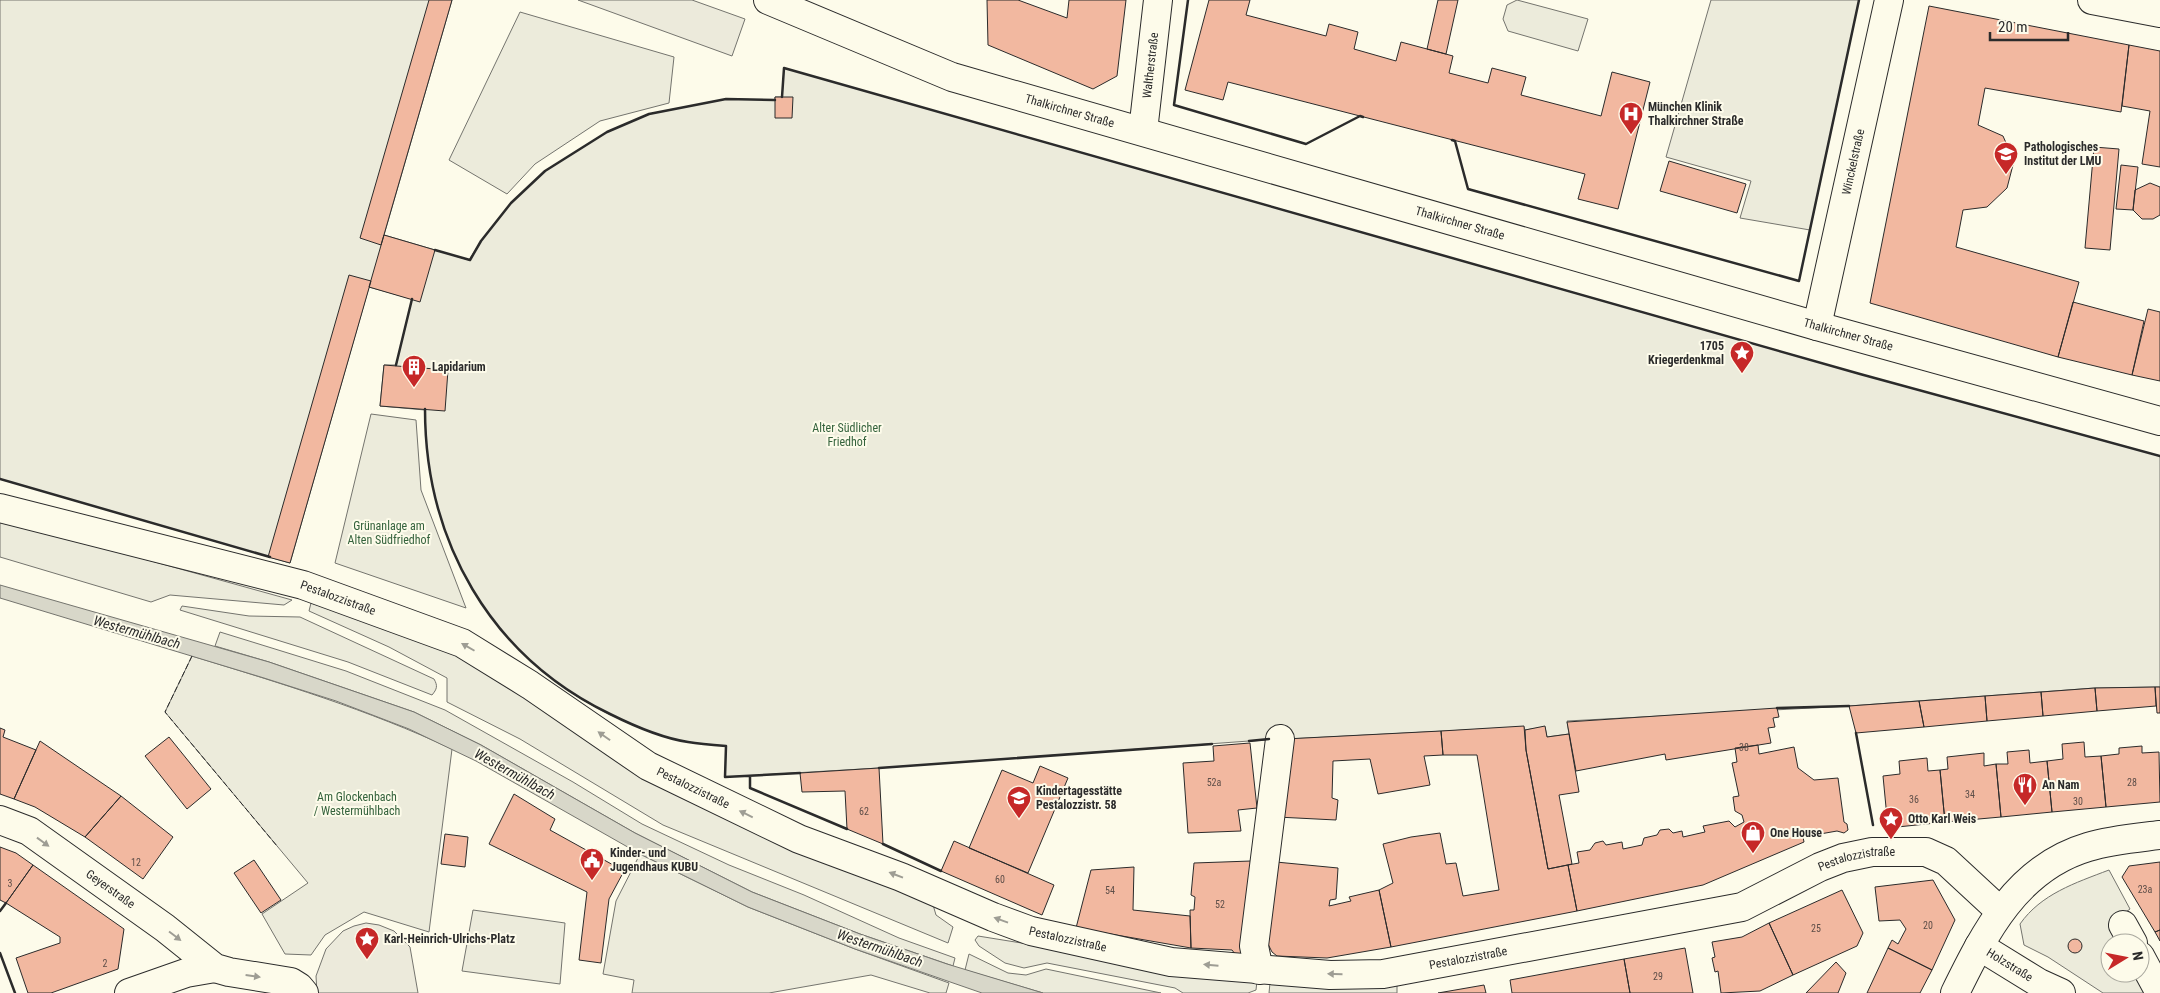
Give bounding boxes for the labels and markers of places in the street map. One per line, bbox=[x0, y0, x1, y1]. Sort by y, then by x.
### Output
place label: München Klinik Thalkirchner Straße bbox=[1648, 100, 1744, 128]
hospital icon: München Klinik Thalkirchner Straße bbox=[1618, 101, 1644, 135]
place label: Pathologisches Institut der LMU bbox=[2024, 140, 2102, 168]
school or university icon: Pathologisches Institut der LMU bbox=[1993, 141, 2019, 175]
place label: 1705 Kriegerdenkmal bbox=[1648, 339, 1724, 367]
place icon: 1705 Kriegerdenkmal bbox=[1729, 340, 1755, 374]
building icon: Lapidarium bbox=[401, 354, 427, 388]
place label: Lapidarium bbox=[432, 360, 486, 374]
restaurant icon: An Nam bbox=[2012, 772, 2038, 806]
place label: An Nam bbox=[2042, 778, 2080, 792]
place label: Kindertagesstätte Pestalozzistr. 58 bbox=[1036, 784, 1122, 812]
school or university icon: Kindertagesstätte Pestalozzistr. 58 bbox=[1006, 785, 1032, 819]
place icon: Otto Karl Weis bbox=[1878, 806, 1904, 840]
place label: Otto Karl Weis bbox=[1908, 812, 1977, 826]
shop icon: One House bbox=[1740, 820, 1766, 854]
place label: One House bbox=[1770, 826, 1822, 840]
place label: Kinder- und Jugendhaus KUBU bbox=[610, 846, 698, 874]
public building icon: Kinder- und Jugendhaus KUBU bbox=[579, 847, 605, 881]
place icon: Karl-Heinrich-Ulrichs-Platz bbox=[354, 926, 380, 960]
place label: Karl-Heinrich-Ulrichs-Platz bbox=[384, 932, 515, 946]

